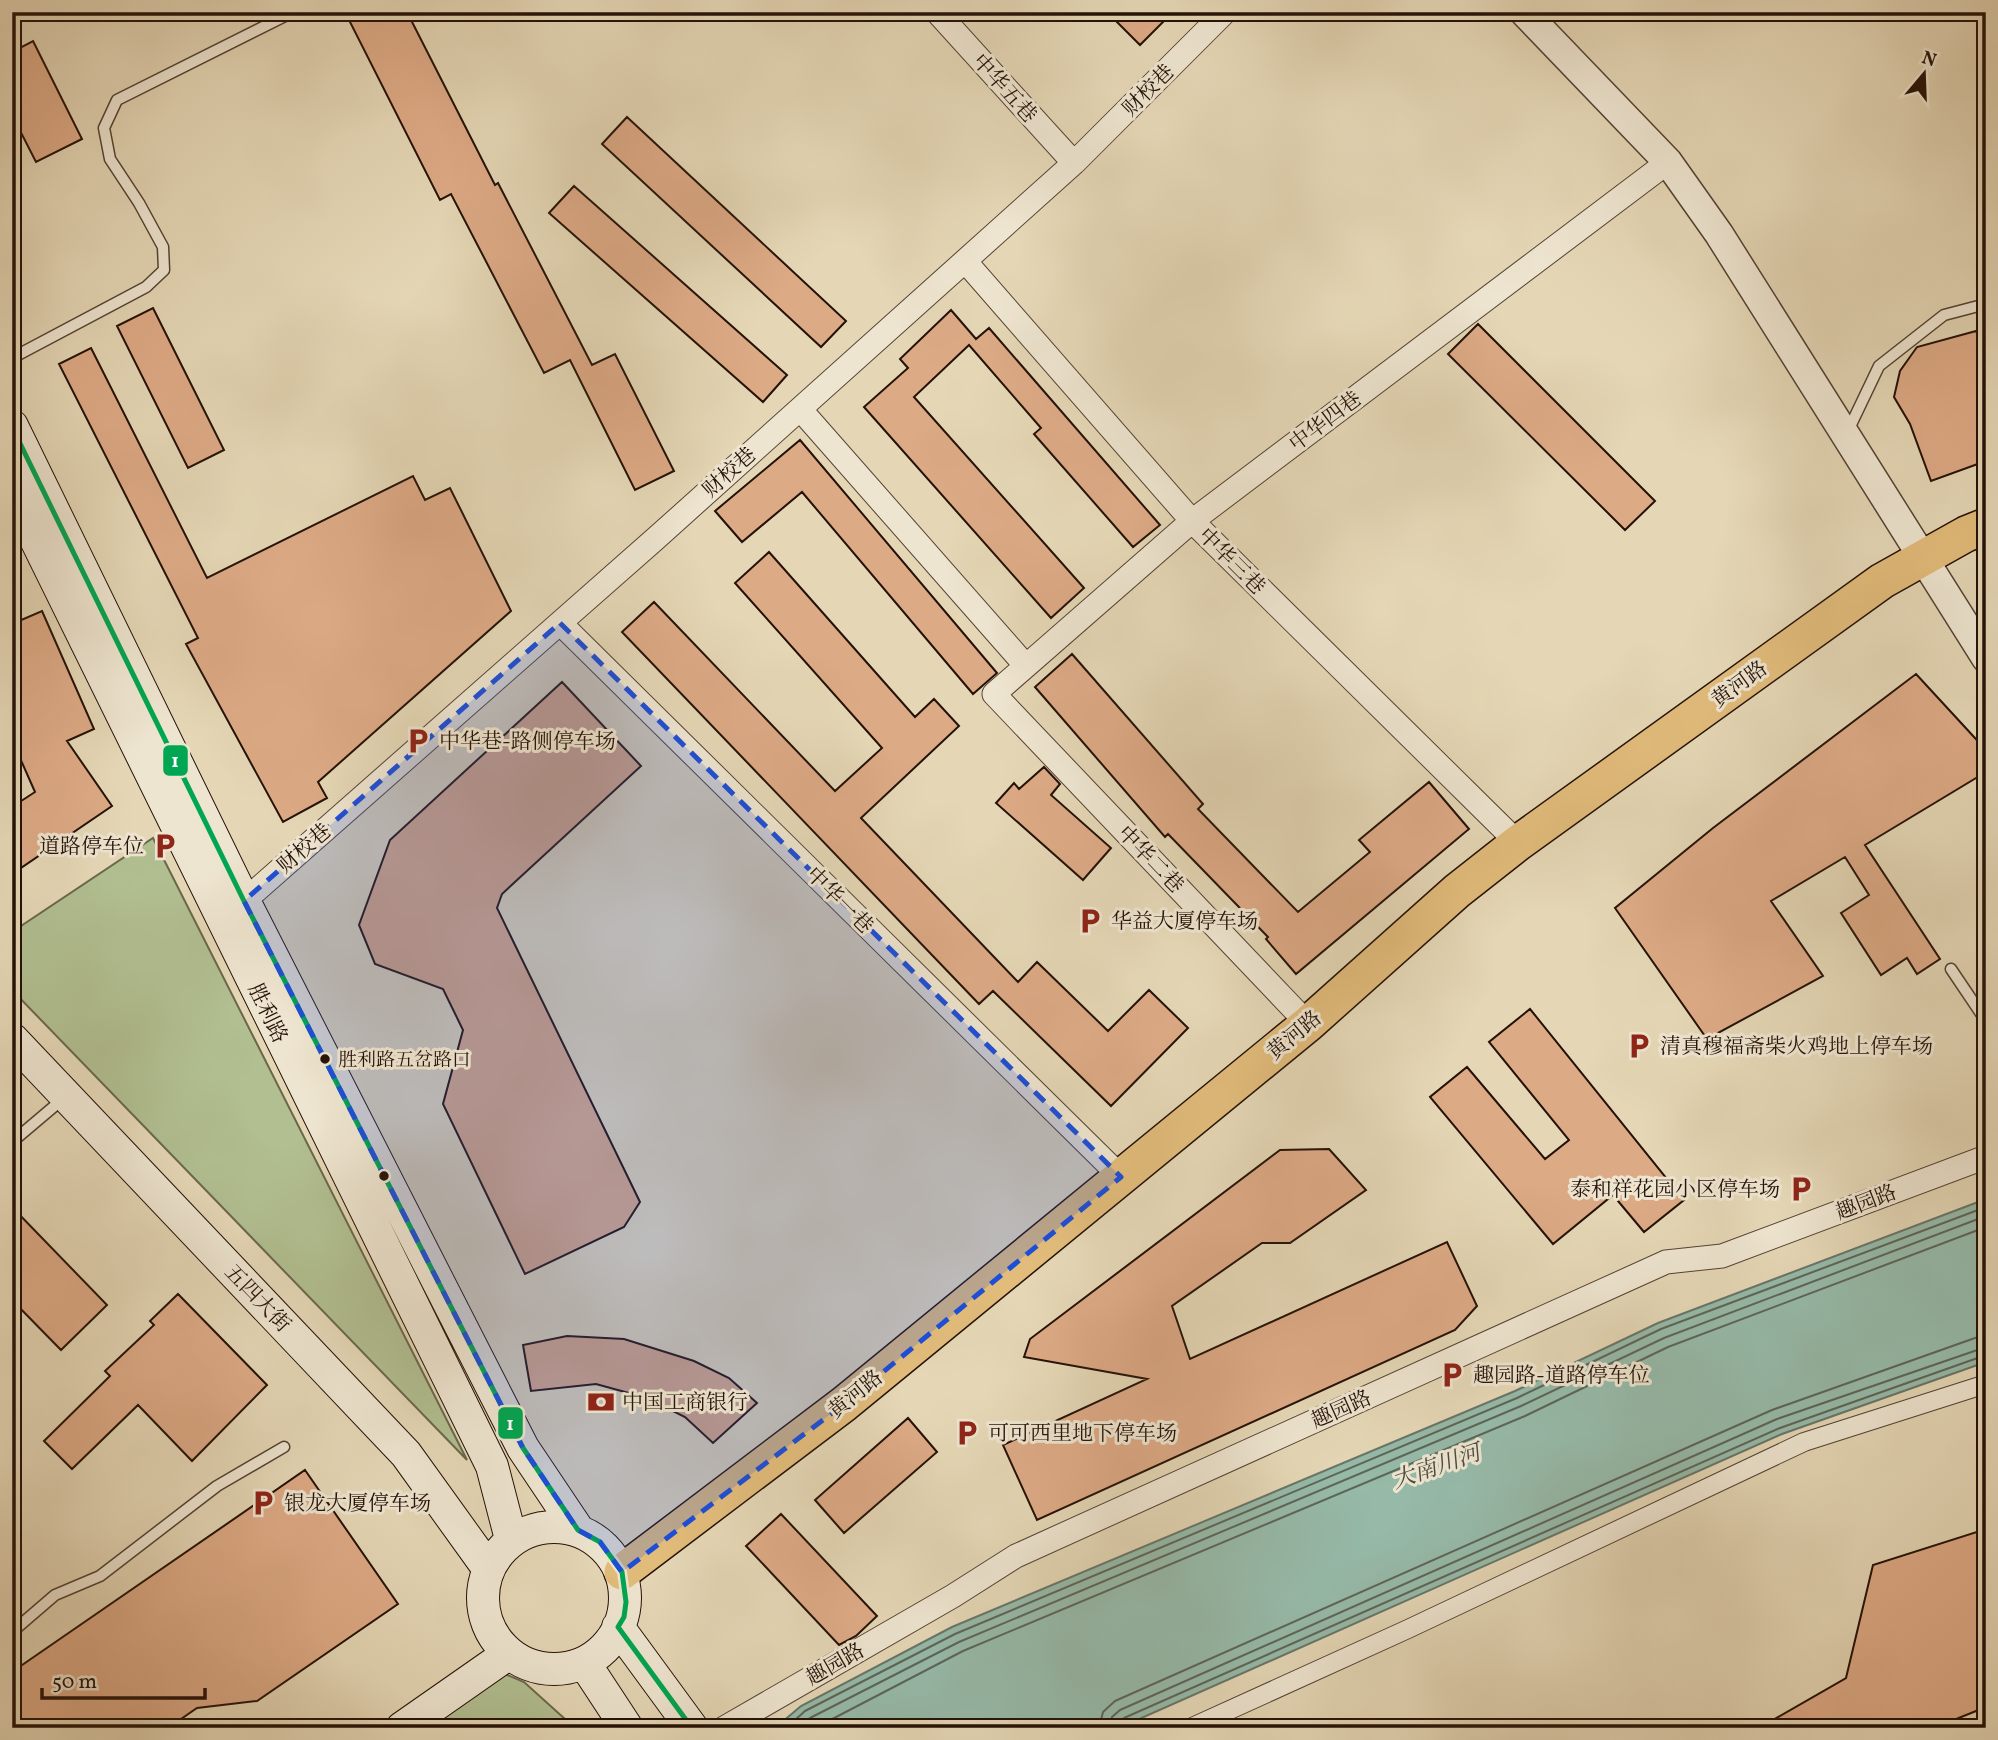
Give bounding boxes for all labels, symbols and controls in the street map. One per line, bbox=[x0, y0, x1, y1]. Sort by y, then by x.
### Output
north arrow bbox=[1890, 38, 1960, 108]
text: N bbox=[1918, 45, 1940, 74]
street label: 中华五巷 bbox=[965, 48, 1043, 130]
street label: 财校巷 bbox=[1117, 59, 1182, 124]
street label: 中华四巷 bbox=[1284, 385, 1368, 459]
street label: 财校巷 bbox=[697, 441, 763, 505]
street label: 中华三巷 bbox=[1191, 522, 1271, 602]
street label: 黄河路 bbox=[1706, 655, 1774, 715]
parking icon: 中华巷-路侧停车场 bbox=[403, 726, 433, 756]
place label: 中华巷-路侧停车场 bbox=[439, 728, 616, 757]
line badge: 1 bbox=[162, 744, 189, 777]
text: 1 bbox=[171, 749, 179, 775]
street label: 财校巷 bbox=[272, 818, 338, 881]
street label: 中华二巷 bbox=[1110, 820, 1190, 900]
parking icon: 道路停车位 bbox=[150, 831, 180, 861]
place label: 道路停车位 bbox=[39, 833, 144, 862]
street label: 中华一巷 bbox=[799, 861, 879, 941]
parking icon: 华益大厦停车场 bbox=[1075, 906, 1105, 936]
place label: 华益大厦停车场 bbox=[1111, 908, 1258, 937]
street label: 胜利路 bbox=[240, 979, 293, 1048]
street label: 黄河路 bbox=[1262, 1005, 1328, 1068]
parking icon: 清真穆福斋柴火鸡地上停车场 bbox=[1624, 1031, 1654, 1061]
place label: 清真穆福斋柴火鸡地上停车场 bbox=[1660, 1033, 1933, 1062]
place label: 胜利路五岔路口 bbox=[338, 1048, 471, 1074]
marker: 胜利路五岔路口 bbox=[318, 1052, 332, 1066]
unlabelled marker bbox=[377, 1169, 391, 1183]
parking icon: 泰和祥花园小区停车场 bbox=[1786, 1174, 1816, 1204]
place label: 泰和祥花园小区停车场 bbox=[1570, 1176, 1780, 1205]
street label: 趣园路 bbox=[1832, 1179, 1901, 1228]
street label: 五四大街 bbox=[217, 1259, 297, 1339]
parking icon: 趣园路-道路停车位 bbox=[1437, 1360, 1467, 1390]
place label: 趣园路-道路停车位 bbox=[1473, 1362, 1650, 1391]
street label: 黄河路 bbox=[822, 1364, 890, 1426]
street label: 趣园路 bbox=[1307, 1384, 1376, 1436]
bank icon: 中国工商银行 bbox=[586, 1387, 616, 1417]
place label: 中国工商银行 bbox=[622, 1389, 748, 1418]
line badge: 1 bbox=[497, 1406, 524, 1440]
text: 1 bbox=[506, 1412, 514, 1438]
parking icon: 可可西里地下停车场 bbox=[952, 1418, 982, 1448]
place label: 可可西里地下停车场 bbox=[988, 1420, 1177, 1449]
water label: 大南川河 bbox=[1388, 1436, 1489, 1498]
parking icon: 银龙大厦停车场 bbox=[248, 1488, 278, 1518]
place label: 银龙大厦停车场 bbox=[284, 1490, 431, 1519]
street label: 趣园路 bbox=[801, 1637, 870, 1694]
scale bar bbox=[42, 1656, 205, 1700]
text: 50 m bbox=[52, 1668, 97, 1697]

